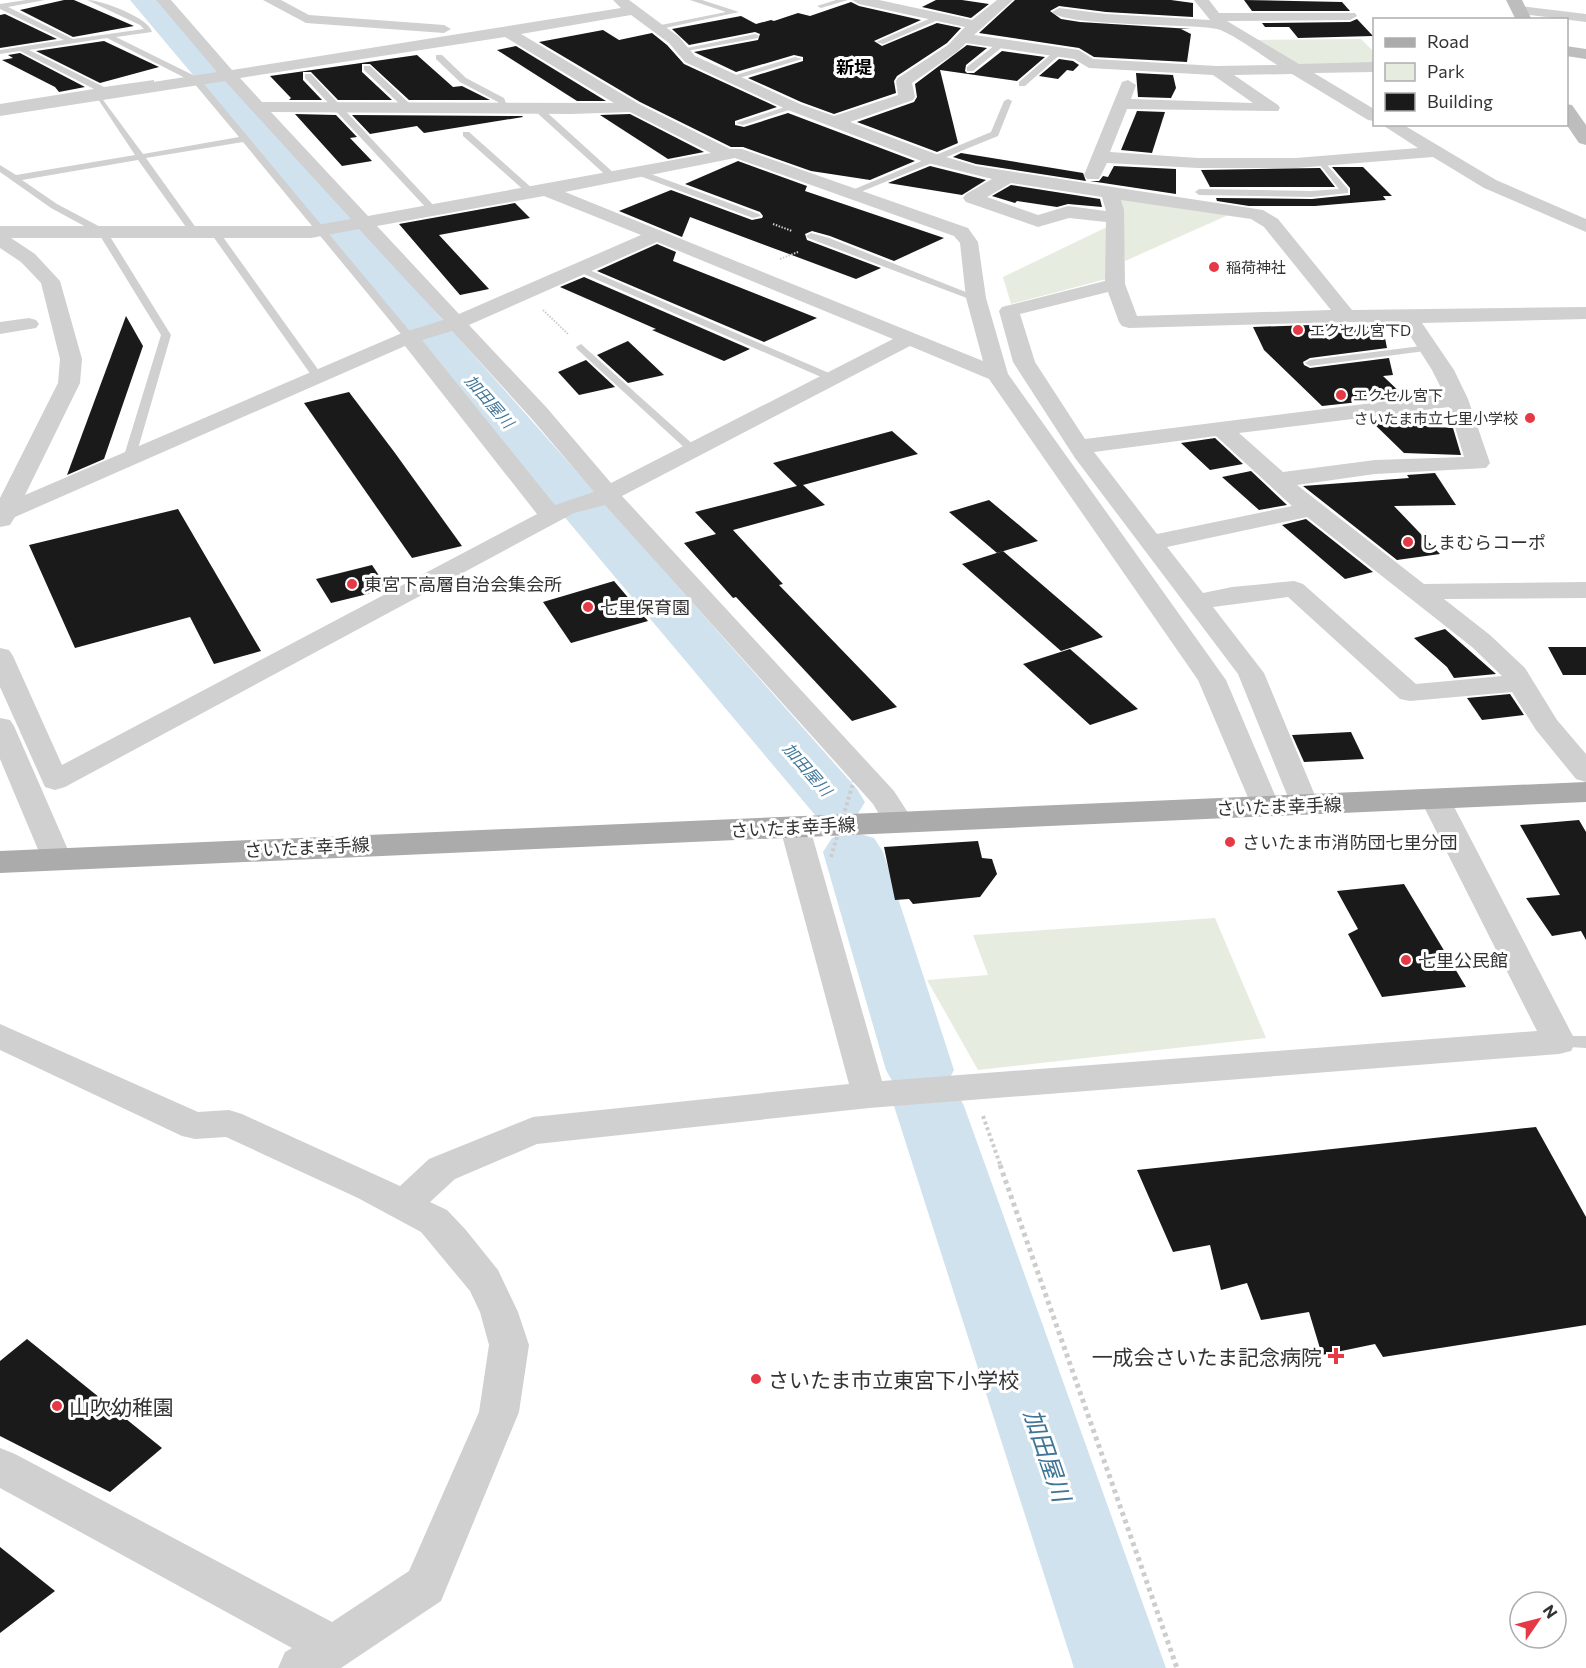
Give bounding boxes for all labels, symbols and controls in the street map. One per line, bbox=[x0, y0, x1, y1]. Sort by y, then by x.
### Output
legend bbox=[1373, 18, 1568, 126]
text: Road bbox=[1427, 30, 1469, 52]
district label: 新堤 bbox=[836, 56, 872, 78]
text: Park bbox=[1427, 60, 1465, 82]
text: Building bbox=[1427, 90, 1493, 112]
place label: 稲荷神社 bbox=[1226, 258, 1286, 276]
marker: 稲荷神社 bbox=[1207, 260, 1221, 274]
place label: エクセル宮下D bbox=[1310, 321, 1411, 339]
marker: エクセル宮下D bbox=[1291, 323, 1305, 337]
water label: 加田屋川 bbox=[462, 371, 519, 433]
place label: エクセル宮下 bbox=[1353, 386, 1443, 404]
marker: エクセル宮下 bbox=[1334, 388, 1348, 402]
place label: さいたま市立七里小学校 bbox=[1353, 409, 1518, 427]
marker: さいたま市立七里小学校 bbox=[1523, 411, 1537, 425]
place label: しまむらコーポ bbox=[1420, 531, 1546, 553]
marker: しまむらコーポ bbox=[1401, 535, 1415, 549]
place label: 東宮下高層自治会集会所 bbox=[364, 573, 562, 595]
marker: 東宮下高層自治会集会所 bbox=[345, 577, 359, 591]
place label: 七里保育園 bbox=[600, 596, 690, 618]
marker: 七里保育園 bbox=[581, 600, 595, 614]
water label: 加田屋川 bbox=[780, 739, 837, 801]
street label: さいたま幸手線 bbox=[1216, 793, 1342, 819]
street label: さいたま幸手線 bbox=[730, 813, 856, 841]
place label: さいたま市消防団七里分団 bbox=[1242, 831, 1457, 853]
street label: さいたま幸手線 bbox=[244, 833, 370, 861]
marker: さいたま市消防団七里分団 bbox=[1223, 835, 1237, 849]
place label: 七里公民館 bbox=[1418, 949, 1508, 971]
marker: 七里公民館 bbox=[1399, 953, 1413, 967]
place label: 一成会さいたま記念病院 bbox=[1092, 1344, 1322, 1369]
marker: 一成会さいたま記念病院 bbox=[1327, 1347, 1345, 1365]
place label: さいたま市立東宮下小学校 bbox=[768, 1367, 1019, 1392]
marker: さいたま市立東宮下小学校 bbox=[749, 1372, 763, 1386]
place label: 山吹幼稚園 bbox=[69, 1394, 174, 1419]
marker: 山吹幼稚園 bbox=[50, 1399, 64, 1413]
water label: 加田屋川 bbox=[1019, 1405, 1078, 1508]
north arrow bbox=[1508, 1590, 1568, 1650]
text: N bbox=[1539, 1601, 1562, 1621]

